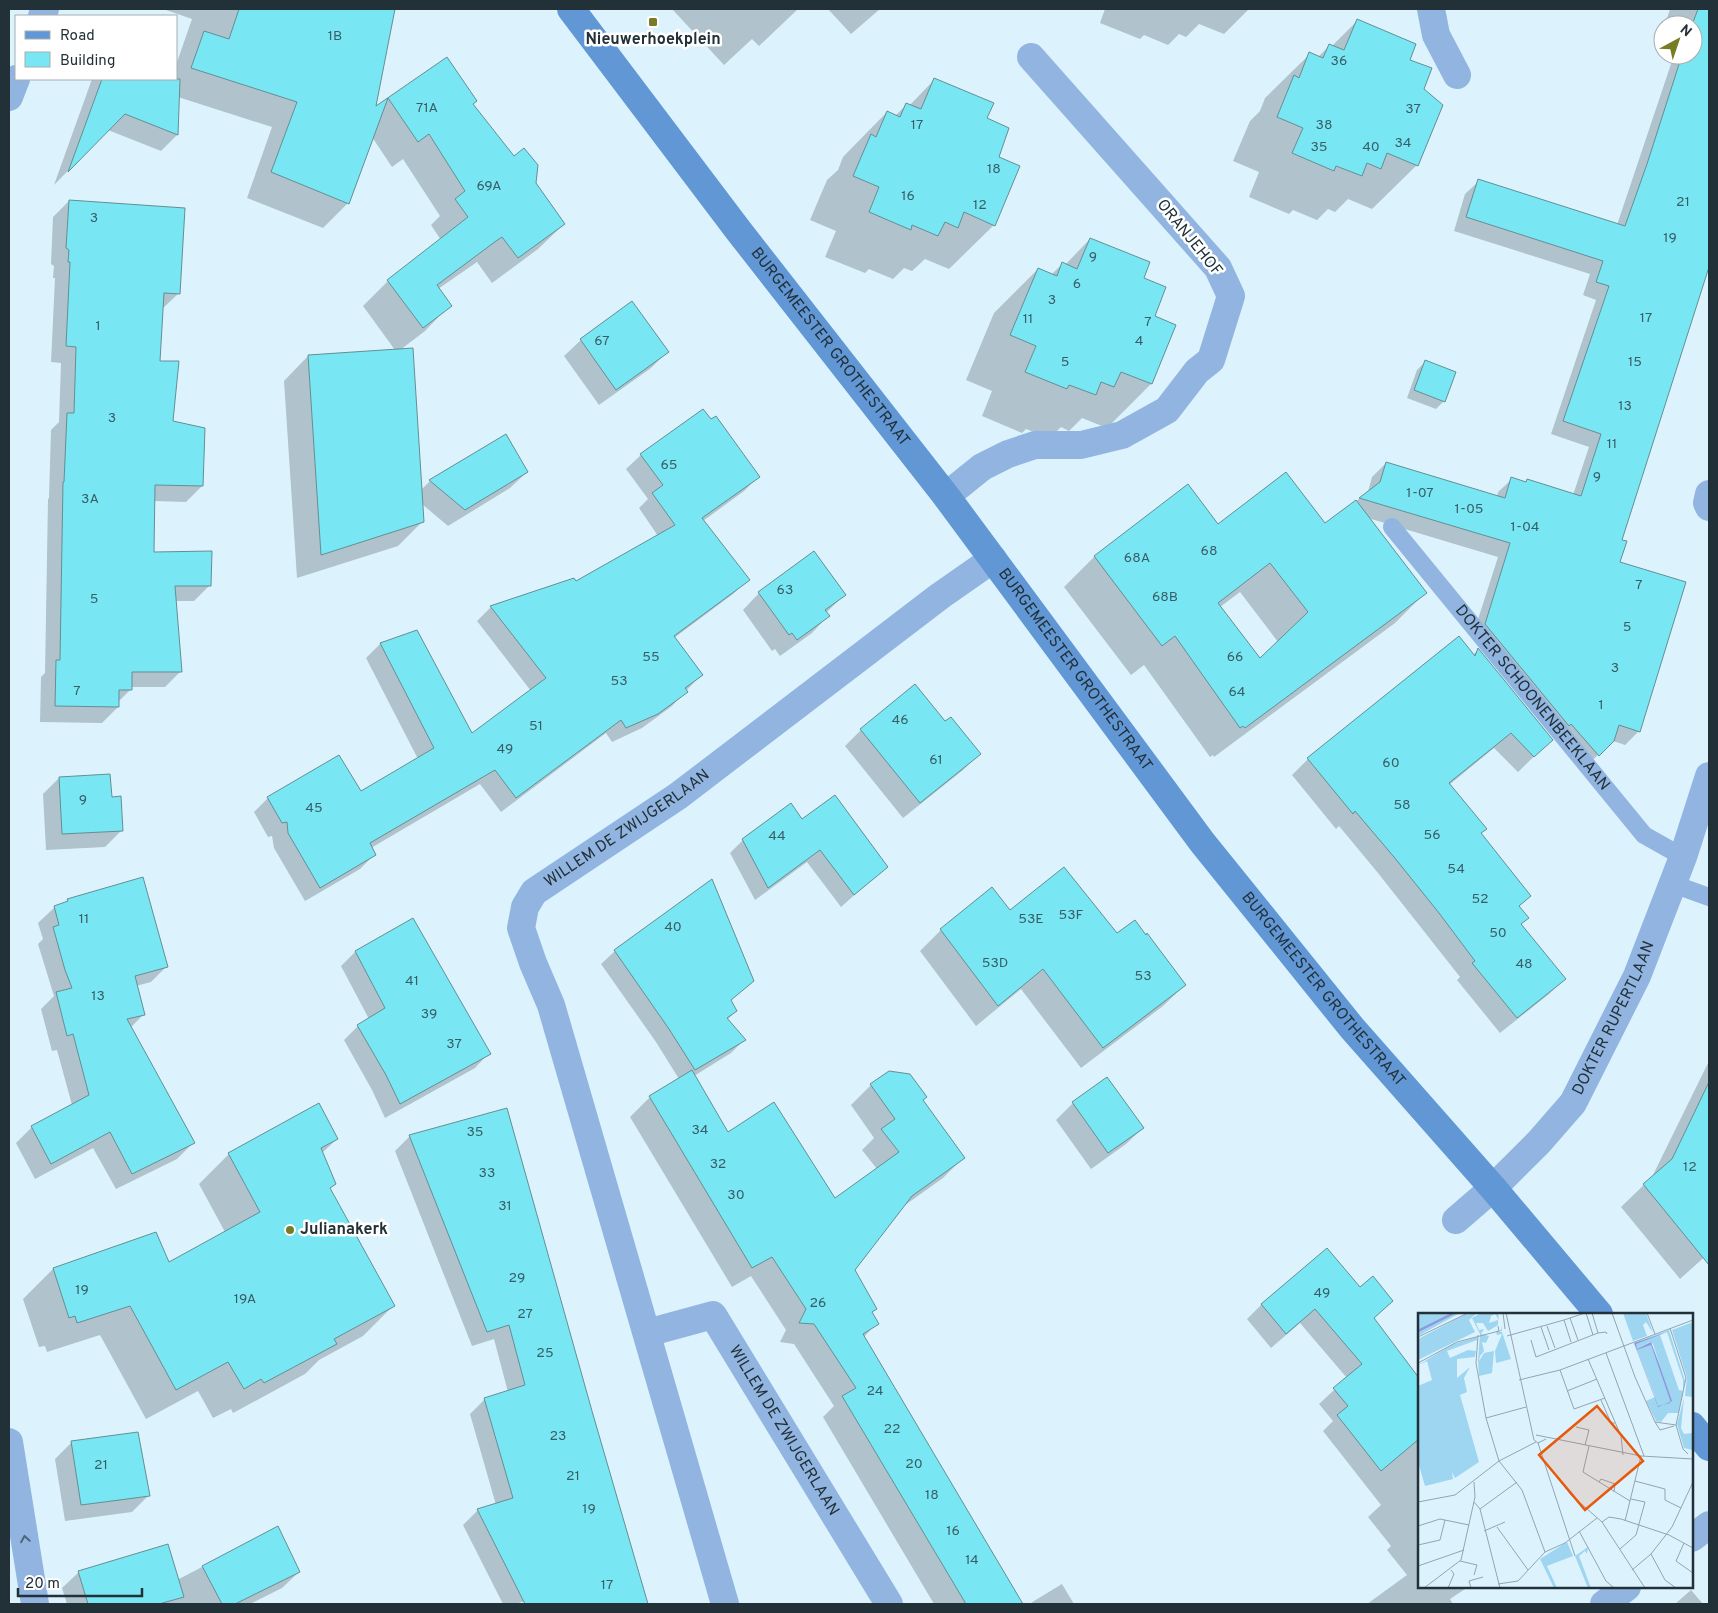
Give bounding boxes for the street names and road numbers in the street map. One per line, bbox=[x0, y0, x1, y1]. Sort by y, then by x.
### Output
street label: ORANJEHOF bbox=[1152, 195, 1226, 281]
street label: BURGEMEESTER GROTHESTRAAT bbox=[746, 244, 914, 451]
street label: BURGEMEESTER GROTHESTRAAT bbox=[993, 565, 1156, 775]
street label: DOKTER SCHOONENBEEKLAAN bbox=[1450, 601, 1614, 795]
street label: WILLEM DE ZWIJGERLAAN bbox=[541, 765, 714, 892]
street label: BURGEMEESTER GROTHESTRAAT bbox=[1236, 888, 1409, 1091]
street label: DOKTER RUPERTLAAN bbox=[1569, 938, 1659, 1099]
street label: WILLEM DE ZWIJGERLAAN bbox=[724, 1342, 843, 1520]

